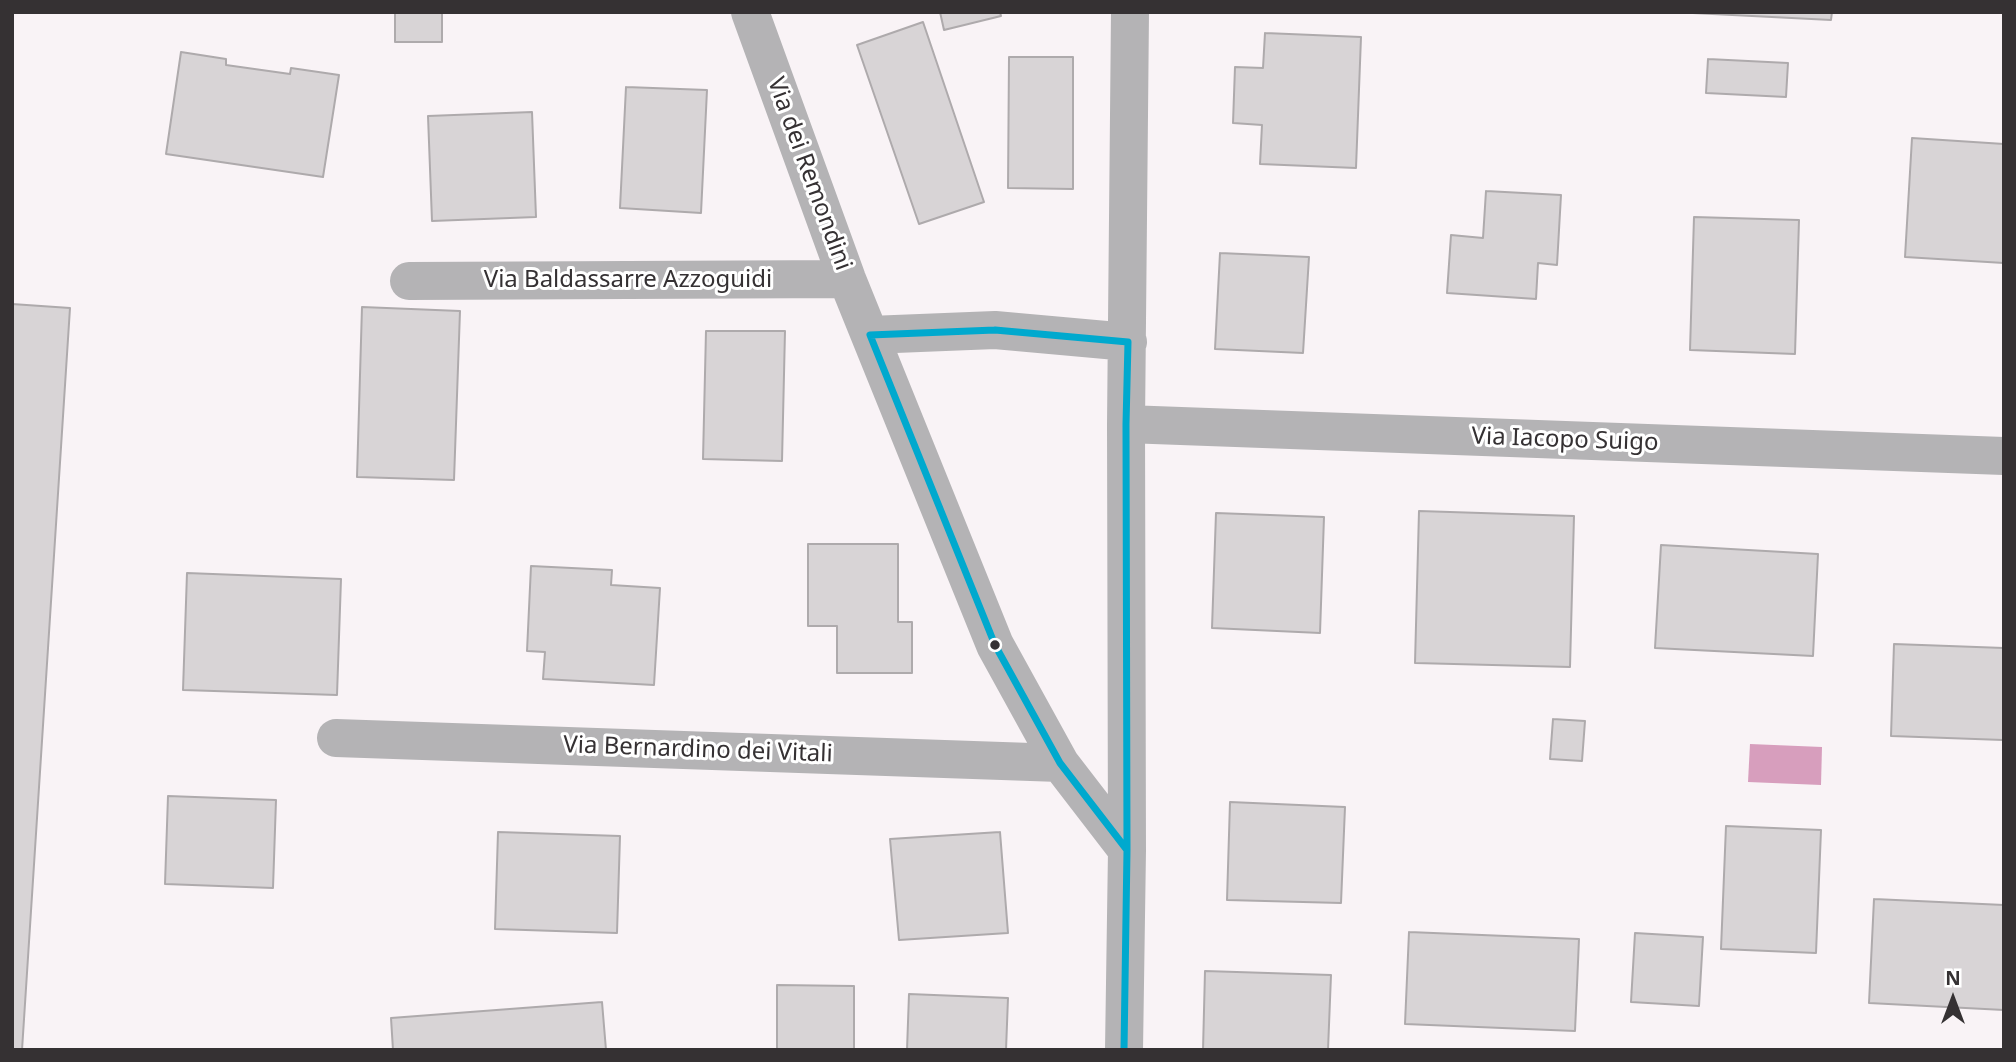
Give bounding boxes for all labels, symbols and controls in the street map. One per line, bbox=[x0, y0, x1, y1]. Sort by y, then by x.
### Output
street label: Via dei Remondini bbox=[761, 74, 857, 274]
street label: Via Baldassarre Azzoguidi bbox=[484, 266, 772, 294]
street label: Via Iacopo Suigo bbox=[1471, 422, 1659, 458]
unlabelled marker bbox=[988, 638, 1002, 652]
street label: Via Bernardino dei Vitali bbox=[563, 731, 833, 769]
north arrow bbox=[1918, 964, 1988, 1034]
text: N bbox=[1945, 965, 1961, 991]

